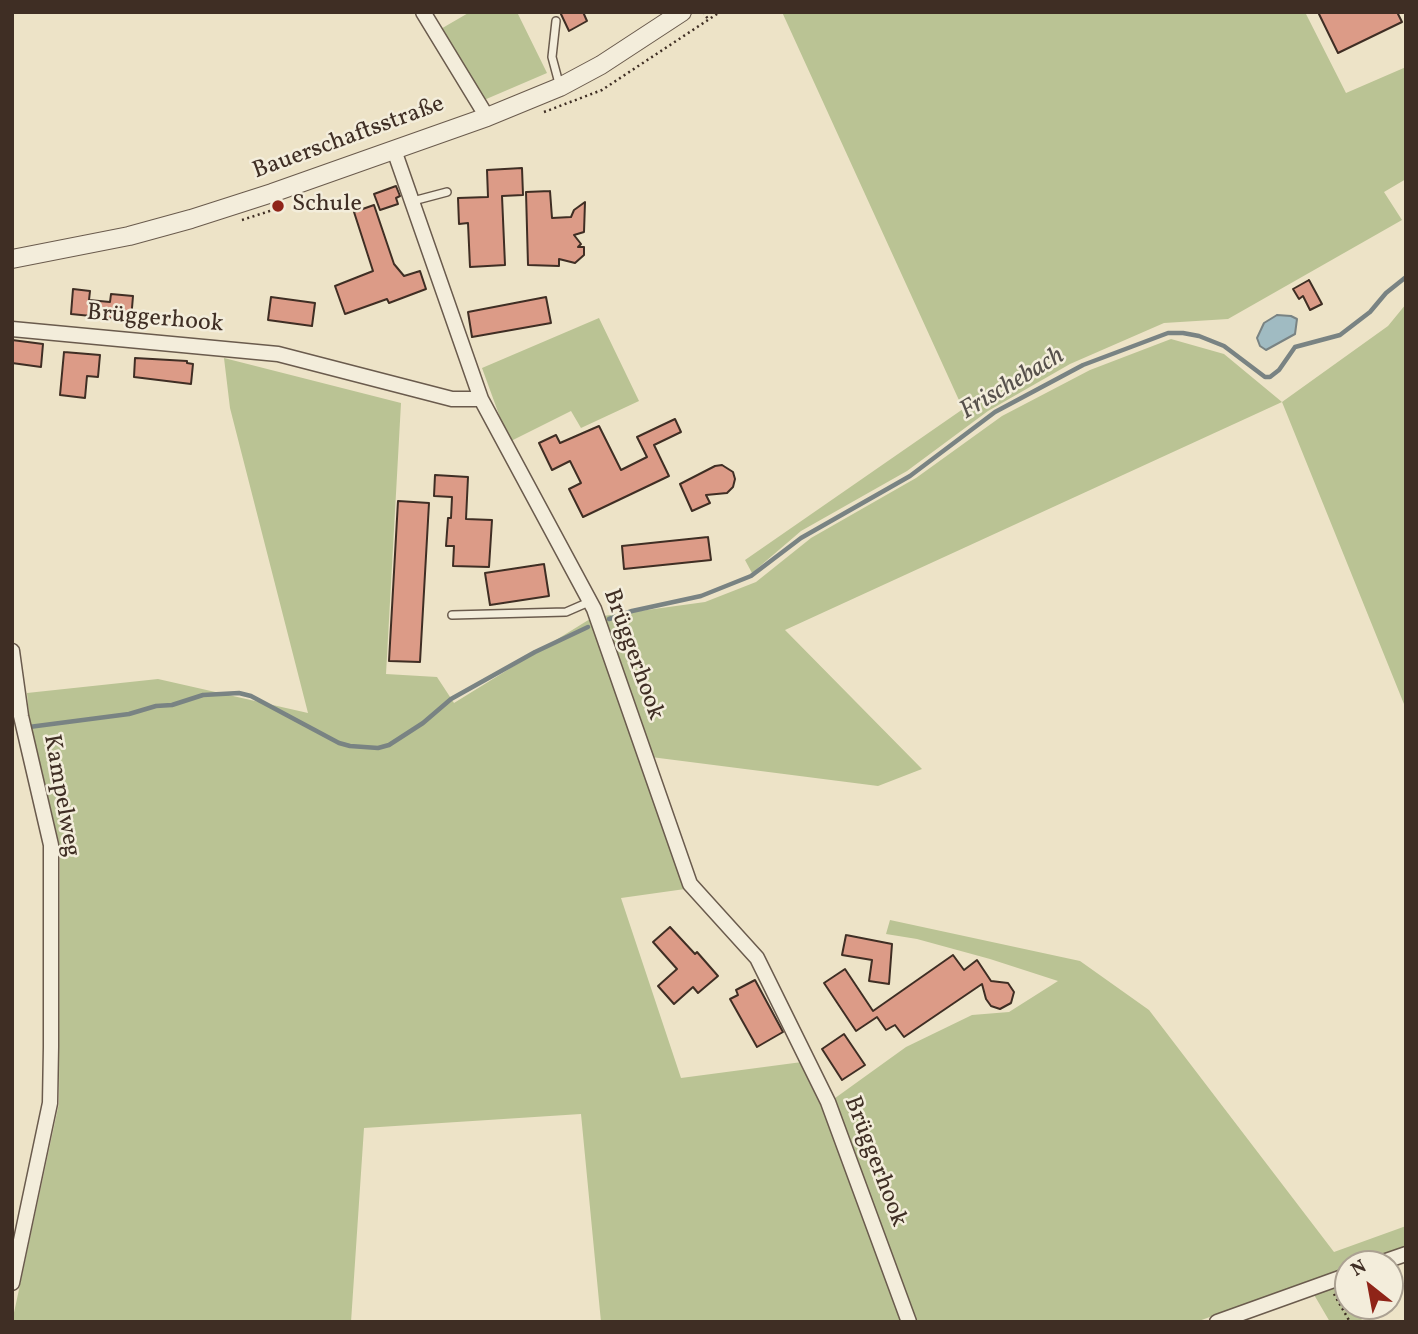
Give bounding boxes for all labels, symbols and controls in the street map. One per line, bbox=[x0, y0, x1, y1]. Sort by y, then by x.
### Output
street label: Bauerschaftsstraße bbox=[249, 91, 449, 187]
place label: Schule bbox=[292, 192, 362, 220]
marker: Schule bbox=[270, 198, 286, 214]
street label: Brüggerhook bbox=[85, 300, 225, 340]
water label: Frischebach bbox=[955, 342, 1071, 428]
street label: Brüggerhook bbox=[595, 586, 669, 724]
street label: Kampelweg bbox=[35, 733, 85, 859]
street label: Brüggerhook bbox=[836, 1093, 912, 1231]
north arrow bbox=[1334, 1250, 1404, 1320]
text: N bbox=[1347, 1254, 1372, 1283]

